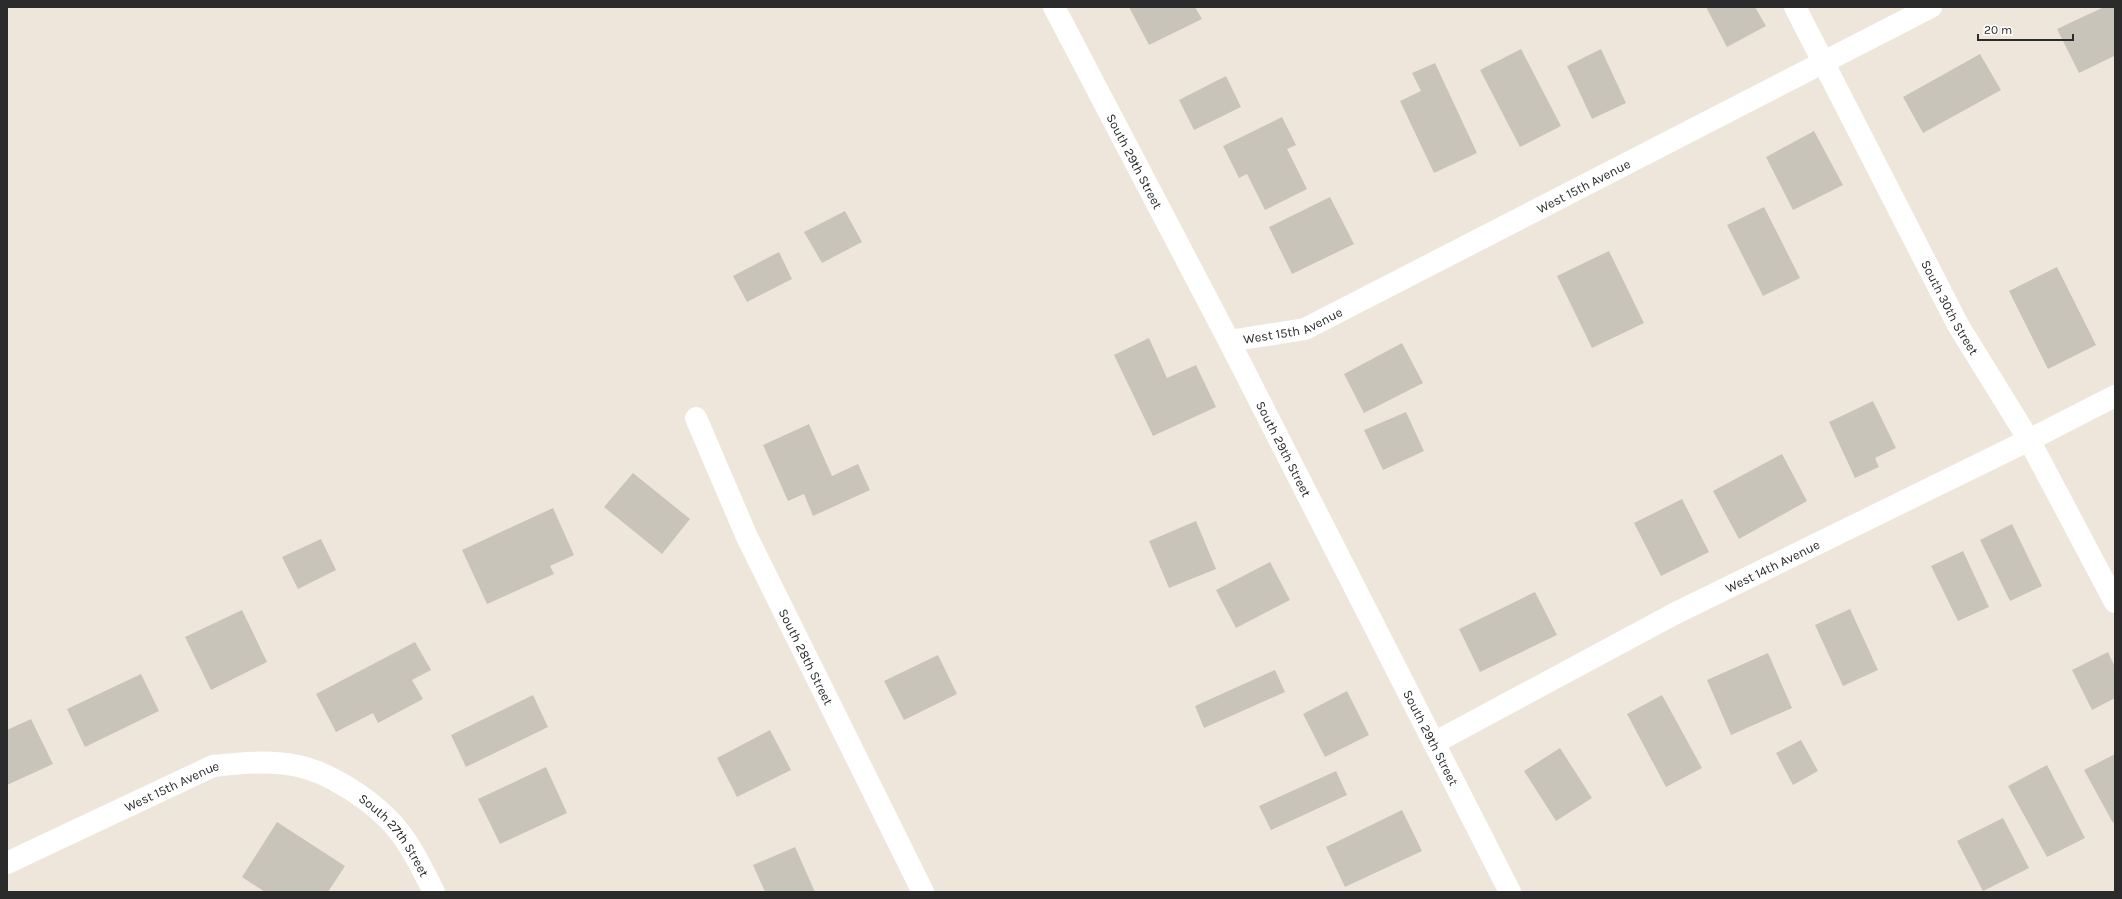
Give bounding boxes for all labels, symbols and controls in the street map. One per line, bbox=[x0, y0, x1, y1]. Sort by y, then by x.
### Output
scale bar bbox=[1978, 16, 2073, 42]
text: 20 m bbox=[1984, 23, 2012, 37]
street label: South 29th Street bbox=[1103, 111, 1165, 212]
street label: West 15th Avenue bbox=[1534, 156, 1633, 216]
street label: South 30th Street bbox=[1918, 258, 1982, 358]
street label: West 15th Avenue bbox=[1242, 304, 1345, 347]
street label: South 29th Street bbox=[1253, 399, 1314, 499]
street label: West 14th Avenue bbox=[1723, 537, 1822, 596]
street label: South 28th Street bbox=[776, 606, 836, 708]
street label: South 29th Street bbox=[1400, 687, 1461, 788]
street label: West 15th Avenue bbox=[122, 758, 220, 815]
street label: South 27th Street bbox=[356, 790, 432, 879]

